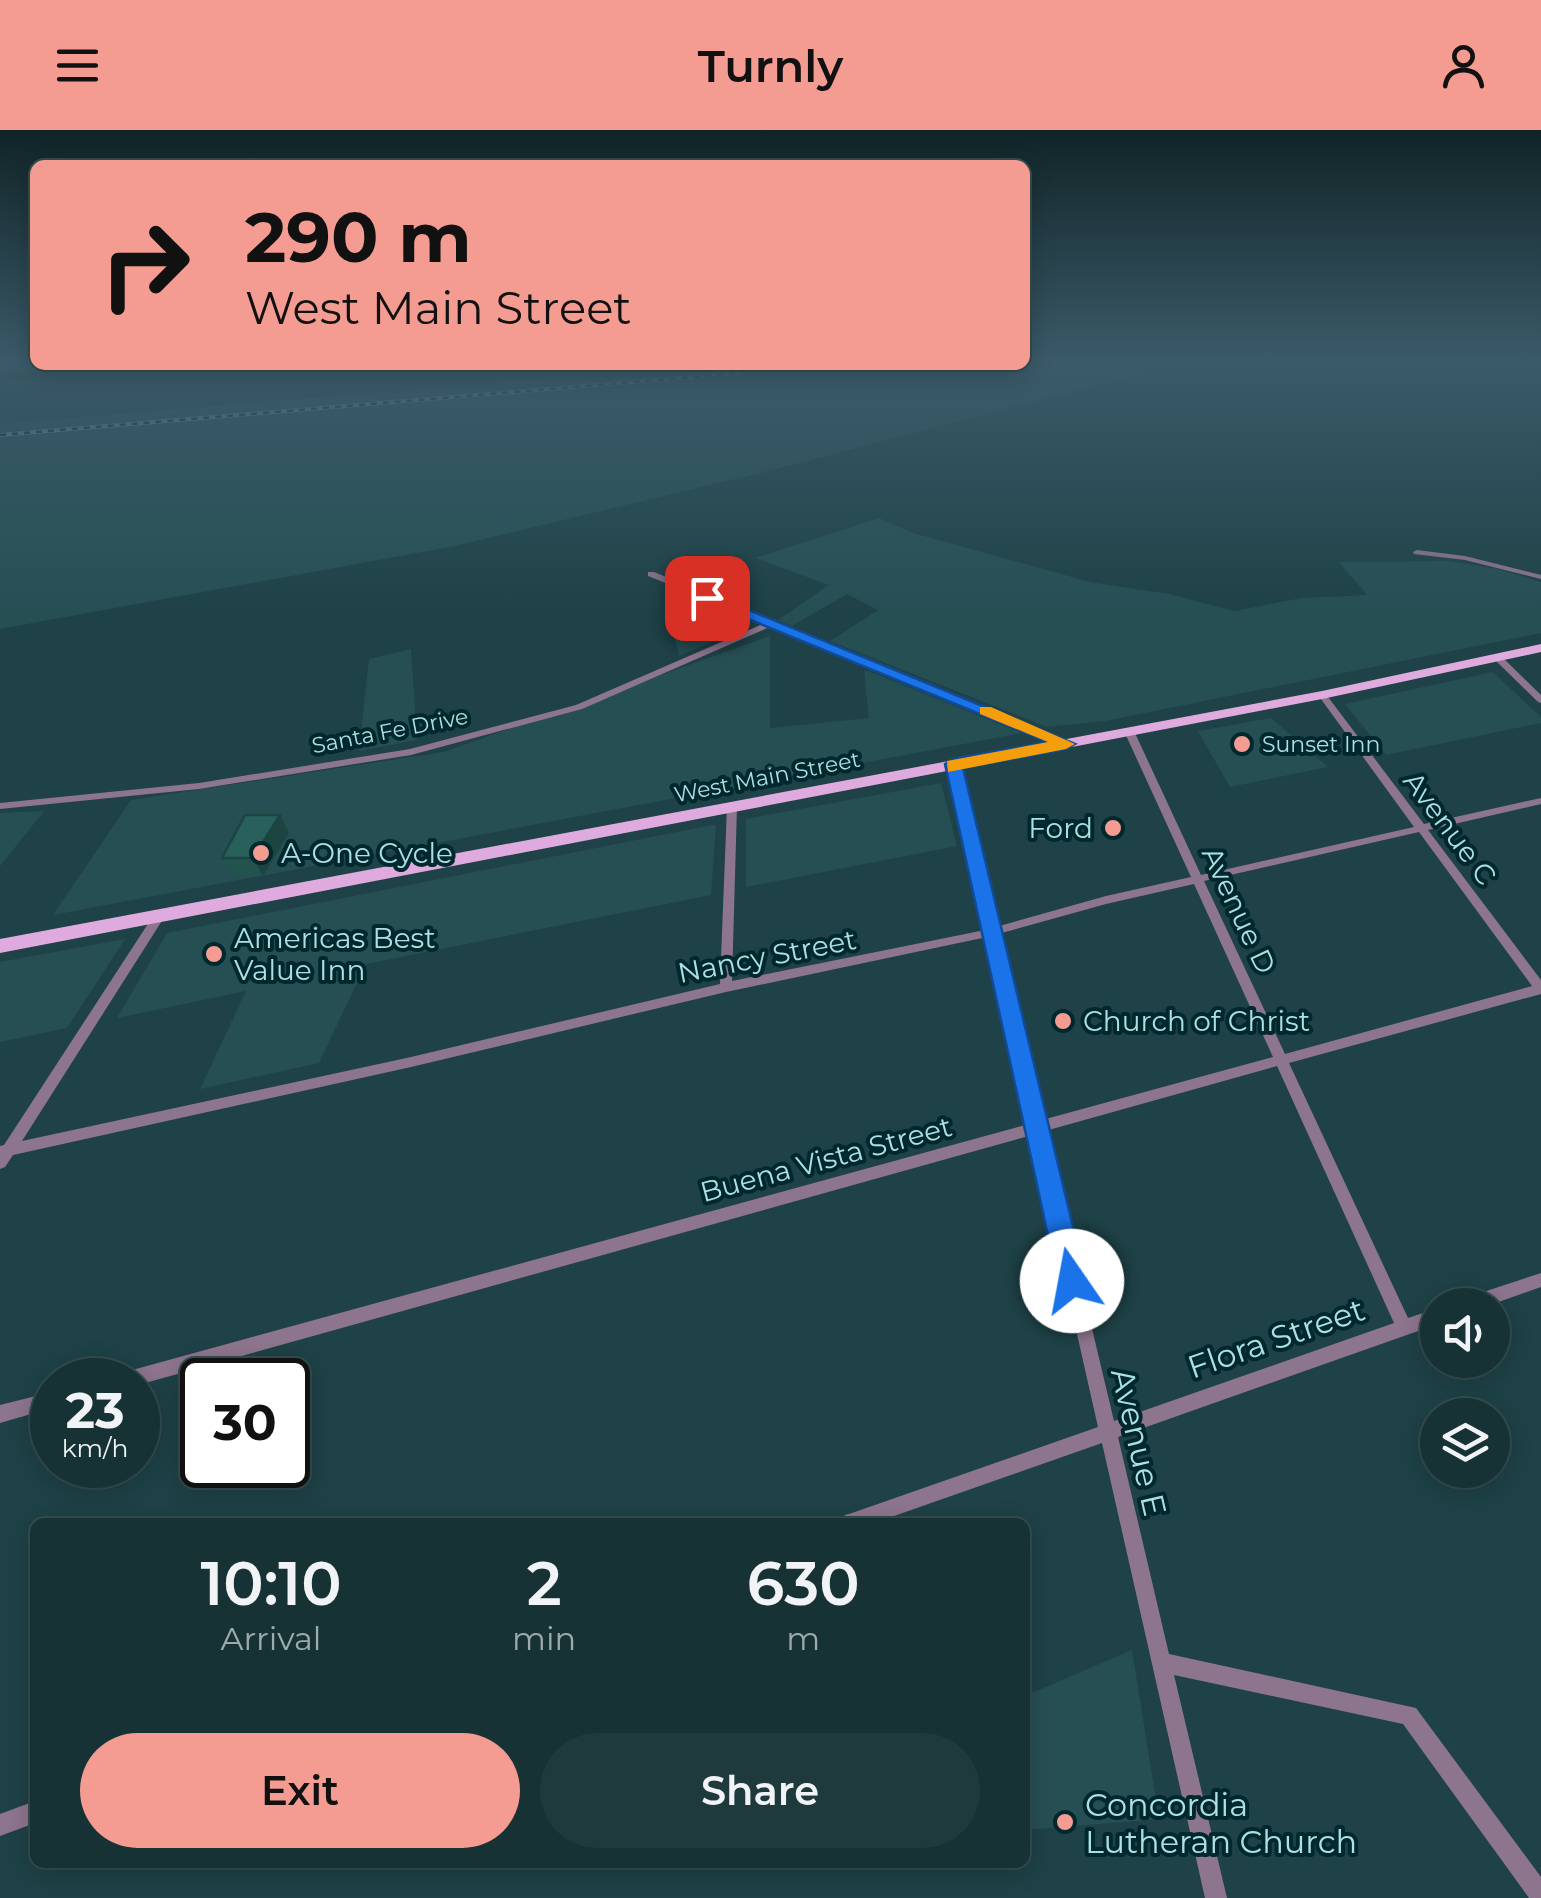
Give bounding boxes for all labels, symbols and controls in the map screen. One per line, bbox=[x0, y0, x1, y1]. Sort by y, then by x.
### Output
icon: menu bbox=[50, 38, 105, 93]
text: Turnly bbox=[698, 38, 843, 93]
icon: person bbox=[1436, 38, 1491, 93]
text: 290 m bbox=[245, 194, 472, 280]
icon: right bbox=[80, 200, 210, 330]
text: West Main Street bbox=[245, 280, 632, 335]
pin bbox=[665, 556, 750, 641]
icon: arrive bbox=[680, 571, 735, 626]
street label: Santa Fe Drive bbox=[309, 703, 471, 759]
place label: Sunset Inn bbox=[1262, 731, 1380, 758]
marker: Sunset Inn bbox=[1231, 733, 1253, 755]
street label: West Main Street bbox=[672, 746, 862, 808]
street label: Avenue C bbox=[1396, 765, 1504, 891]
place label: Ford bbox=[1028, 811, 1093, 845]
marker: Ford bbox=[1102, 817, 1124, 839]
place label: A-One Cycle bbox=[281, 836, 453, 870]
street label: Avenue D bbox=[1195, 841, 1283, 979]
marker: A-One Cycle bbox=[250, 842, 272, 864]
place label: Americas Best Value Inn bbox=[234, 921, 436, 987]
street label: Nancy Street bbox=[675, 922, 859, 990]
marker: Americas Best Value Inn bbox=[203, 943, 225, 965]
place label: Church of Christ bbox=[1083, 1004, 1310, 1038]
marker: Church of Christ bbox=[1052, 1010, 1074, 1032]
street label: Buena Vista Street bbox=[696, 1109, 956, 1209]
position arrow bbox=[1020, 1229, 1124, 1333]
map controls bbox=[1420, 1288, 1510, 1488]
button: sound bbox=[1420, 1288, 1510, 1378]
street label: Flora Street bbox=[1182, 1290, 1370, 1386]
speed limit sign: 30 bbox=[180, 1358, 310, 1488]
street label: Avenue E bbox=[1103, 1364, 1175, 1520]
text: 23 bbox=[65, 1380, 125, 1441]
button: layers bbox=[1420, 1398, 1510, 1488]
text: km/h bbox=[62, 1433, 128, 1463]
text: 10:10 bbox=[200, 1547, 342, 1620]
text: 2 bbox=[527, 1547, 562, 1620]
text: 630 bbox=[747, 1547, 860, 1620]
text: Arrival bbox=[221, 1619, 321, 1658]
text: min bbox=[512, 1619, 576, 1658]
text: m bbox=[786, 1619, 820, 1658]
button: Exit bbox=[80, 1733, 520, 1848]
button: Share bbox=[540, 1733, 980, 1848]
place label: Concordia Lutheran Church bbox=[1085, 1785, 1357, 1861]
marker: Concordia Lutheran Church bbox=[1054, 1811, 1076, 1833]

